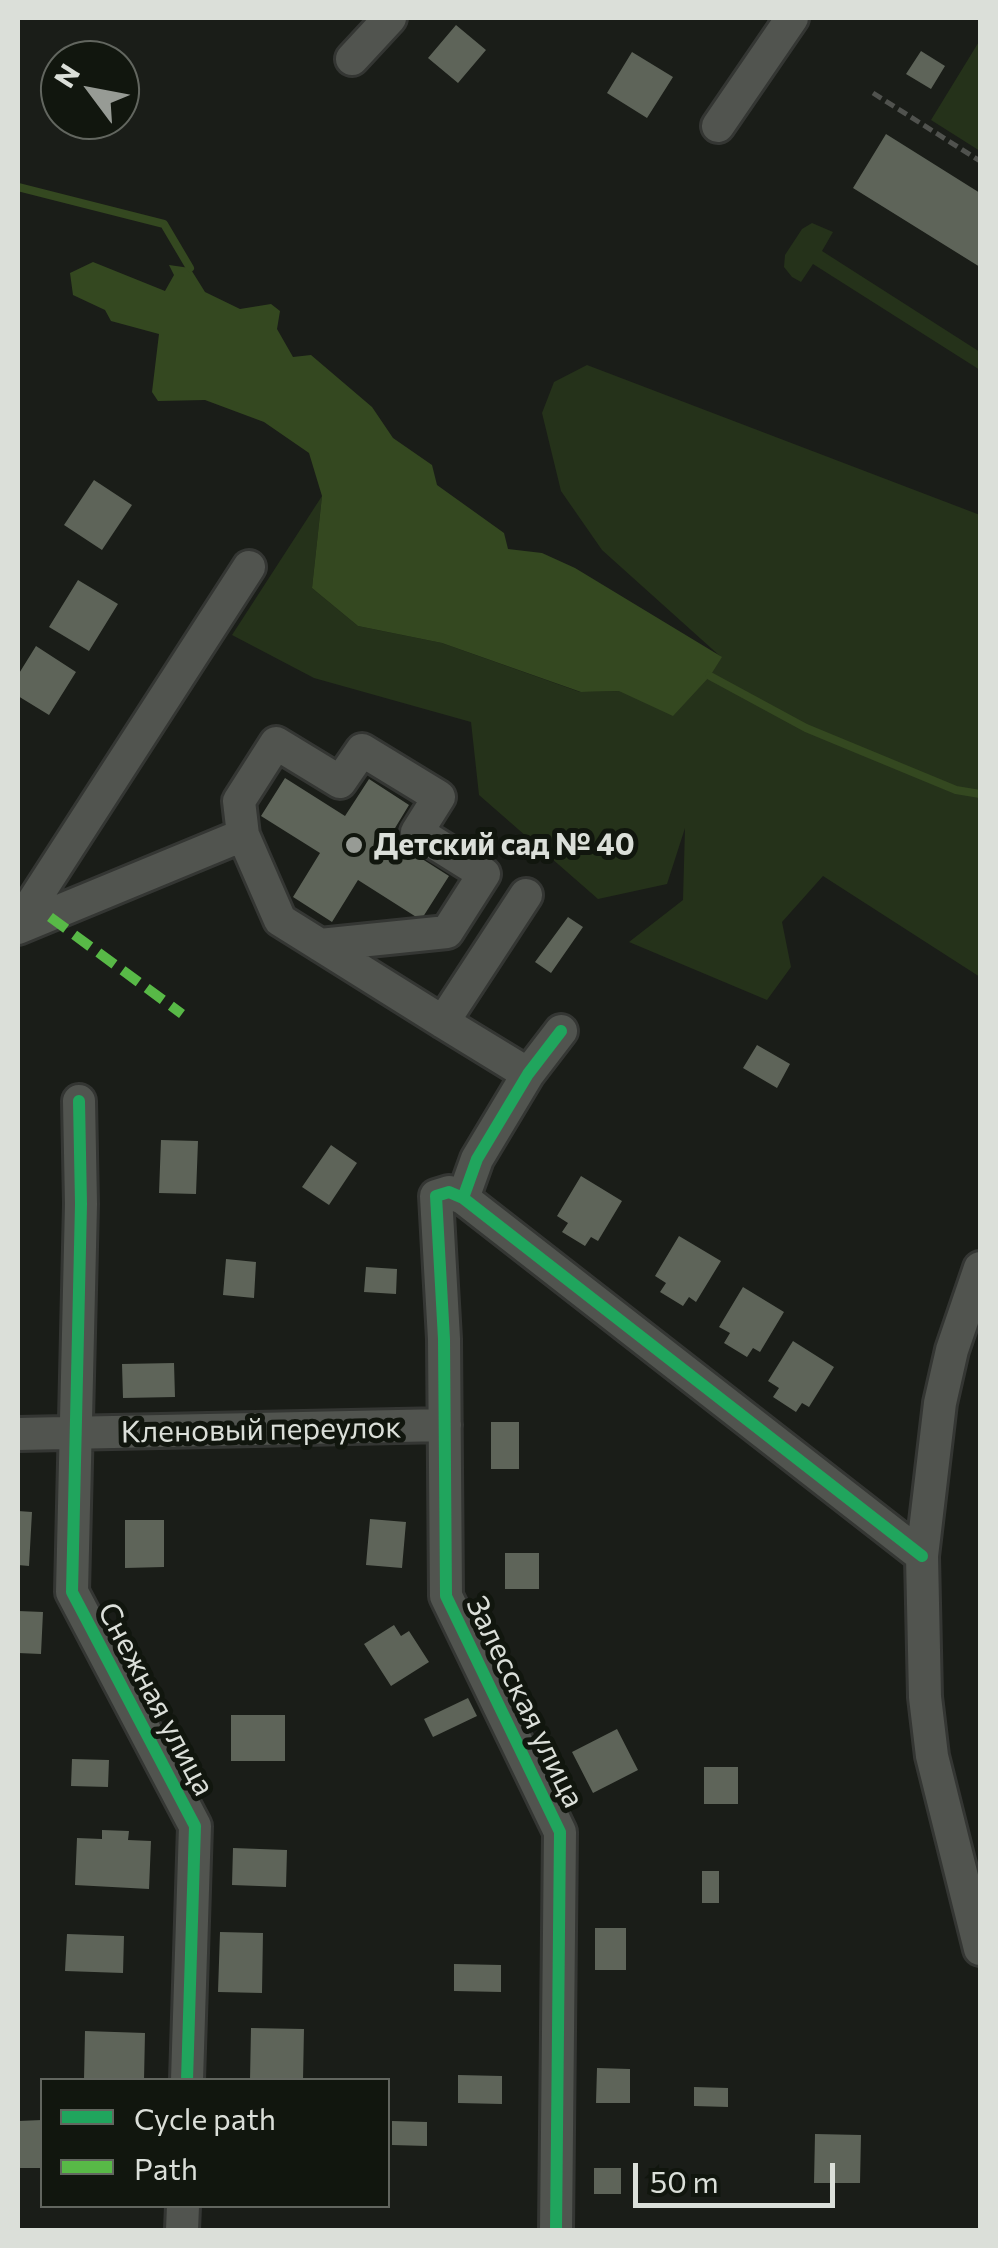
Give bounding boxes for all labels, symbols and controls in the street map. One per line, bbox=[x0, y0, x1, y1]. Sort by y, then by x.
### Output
north arrow bbox=[40, 40, 140, 140]
text: N bbox=[46, 57, 86, 93]
place label: Детский сад № 40 bbox=[374, 827, 635, 863]
marker: Детский сад № 40 bbox=[343, 834, 365, 856]
street label: Кленовый переулок bbox=[120, 1410, 402, 1450]
street label: Залесская улица bbox=[458, 1590, 592, 1814]
street label: Снежная улица bbox=[90, 1596, 222, 1802]
legend bbox=[40, 2078, 390, 2208]
text: Cycle path bbox=[134, 2099, 276, 2136]
scale bar bbox=[638, 2143, 840, 2205]
text: Path bbox=[134, 2149, 198, 2186]
text: 50 m bbox=[650, 2162, 719, 2199]

